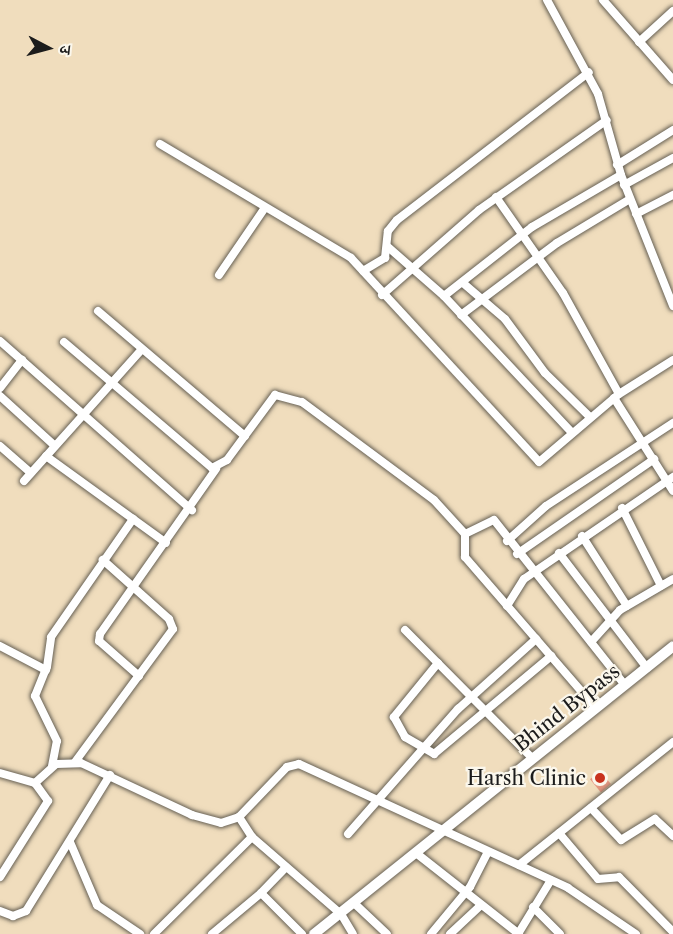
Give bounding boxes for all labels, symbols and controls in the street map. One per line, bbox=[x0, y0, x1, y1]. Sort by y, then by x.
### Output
north arrow bbox=[18, 18, 78, 78]
text: उ bbox=[56, 45, 76, 55]
street label: Bhind Bypass bbox=[509, 659, 625, 757]
place label: Harsh Clinic bbox=[467, 766, 586, 790]
marker: Harsh Clinic bbox=[591, 769, 609, 787]

